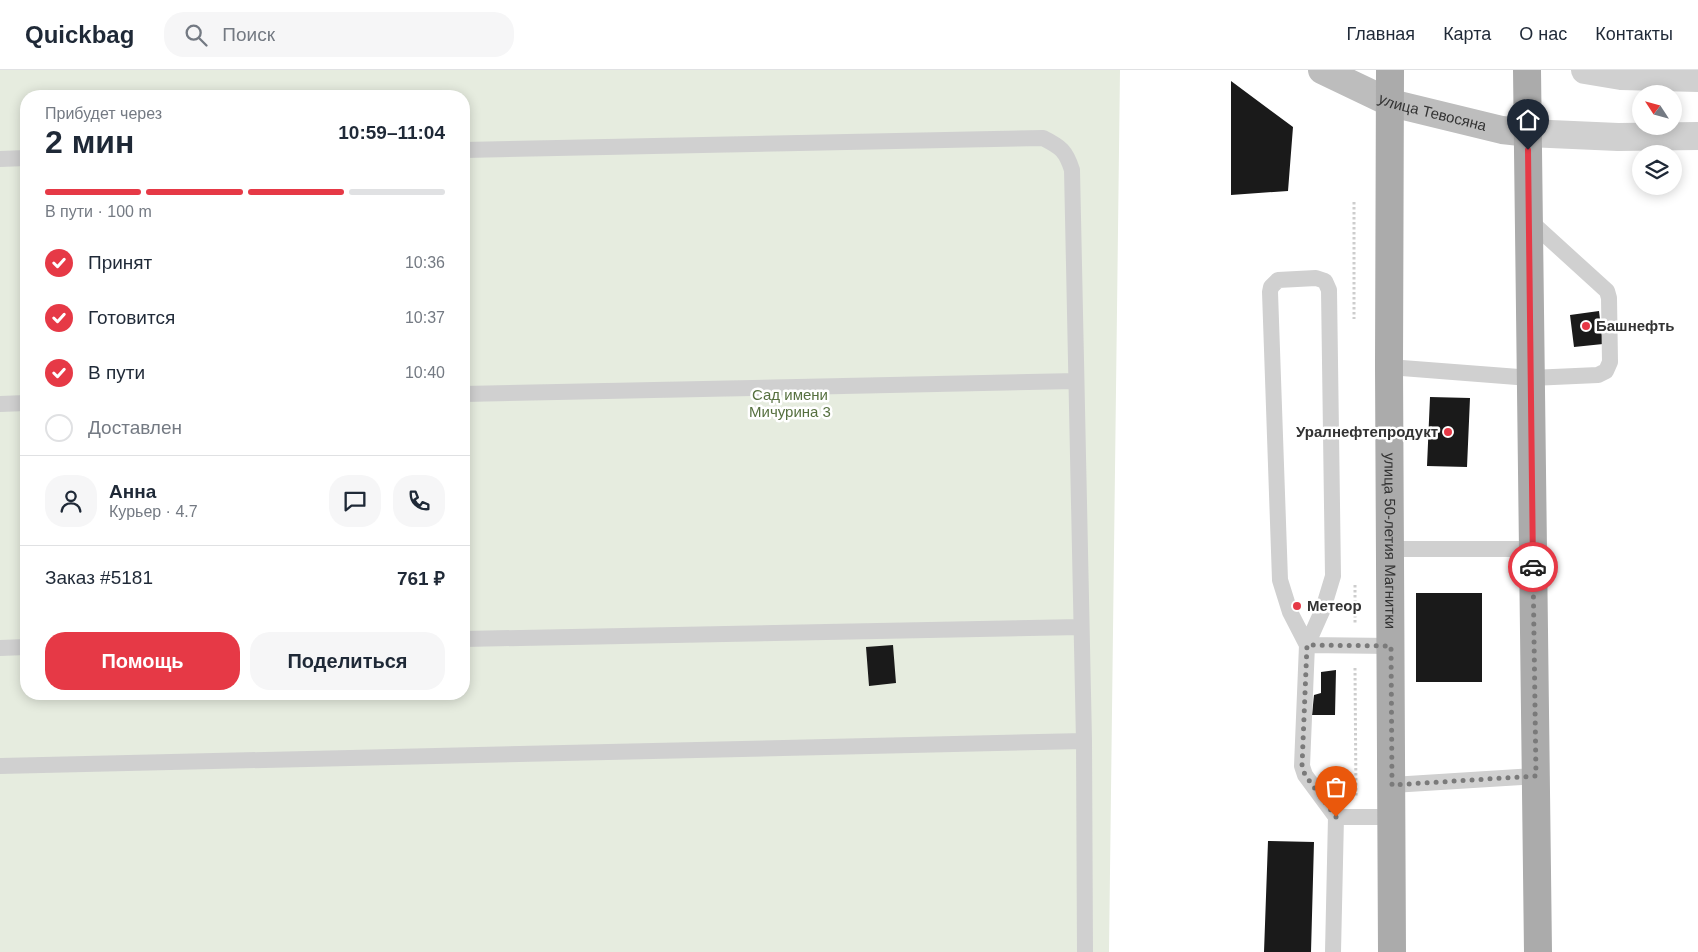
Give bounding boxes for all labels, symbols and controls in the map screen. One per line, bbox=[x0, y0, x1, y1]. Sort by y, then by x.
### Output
search box bbox=[164, 12, 514, 57]
text: Quickbag bbox=[25, 21, 134, 48]
icon: search bbox=[182, 21, 210, 49]
text: Поиск bbox=[222, 24, 275, 45]
text: Главная bbox=[1347, 24, 1415, 44]
text: Карта bbox=[1443, 24, 1491, 44]
text: О нас bbox=[1519, 24, 1567, 44]
text: Контакты bbox=[1595, 24, 1673, 44]
north arrow bbox=[1632, 85, 1682, 135]
map controls bbox=[1632, 85, 1682, 195]
street label: улица Тевосяна bbox=[1376, 89, 1489, 134]
pin bbox=[1507, 99, 1549, 150]
text: Прибудет через bbox=[45, 105, 162, 122]
icon: home bbox=[1514, 106, 1542, 134]
text: 10:59–11:04 bbox=[338, 122, 445, 143]
text: 2 мин bbox=[45, 124, 134, 160]
button: layers bbox=[1632, 145, 1682, 195]
text: В пути · 100 m bbox=[45, 203, 152, 220]
icon: check bbox=[45, 249, 73, 277]
text: Принят bbox=[88, 252, 152, 273]
text: 10:36 bbox=[405, 254, 445, 271]
icon: check bbox=[45, 304, 73, 332]
text: Готовится bbox=[88, 307, 175, 328]
text: 10:37 bbox=[405, 309, 445, 326]
place label: Башнефть bbox=[1596, 317, 1675, 334]
marker: Башнефть bbox=[1580, 320, 1592, 332]
icon: check bbox=[45, 359, 73, 387]
text: В пути bbox=[88, 362, 145, 383]
text: 10:40 bbox=[405, 364, 445, 381]
park label: Сад имени Мичурина 3 bbox=[749, 386, 831, 420]
text: Доставлен bbox=[88, 417, 182, 438]
place label: Уралнефтепродукт bbox=[1296, 423, 1438, 440]
marker: Уралнефтепродукт bbox=[1442, 426, 1454, 438]
street label: улица 50-летия Магнитки bbox=[1381, 453, 1399, 629]
button: person bbox=[45, 475, 97, 527]
button: chat bbox=[329, 475, 381, 527]
button: phone bbox=[393, 475, 445, 527]
text: Анна bbox=[109, 481, 156, 502]
text: Курьер · 4.7 bbox=[109, 503, 198, 520]
courier bbox=[1508, 542, 1558, 592]
icon: car bbox=[1519, 553, 1547, 581]
text: Заказ #5181 bbox=[45, 567, 153, 588]
text: 761 ₽ bbox=[397, 568, 445, 589]
place label: Метеор bbox=[1307, 597, 1362, 614]
marker: Метеор bbox=[1291, 600, 1303, 612]
button: Помощь bbox=[45, 632, 240, 690]
button: Поделиться bbox=[250, 632, 445, 690]
pin bbox=[1315, 766, 1357, 817]
icon: bag bbox=[1322, 773, 1350, 801]

